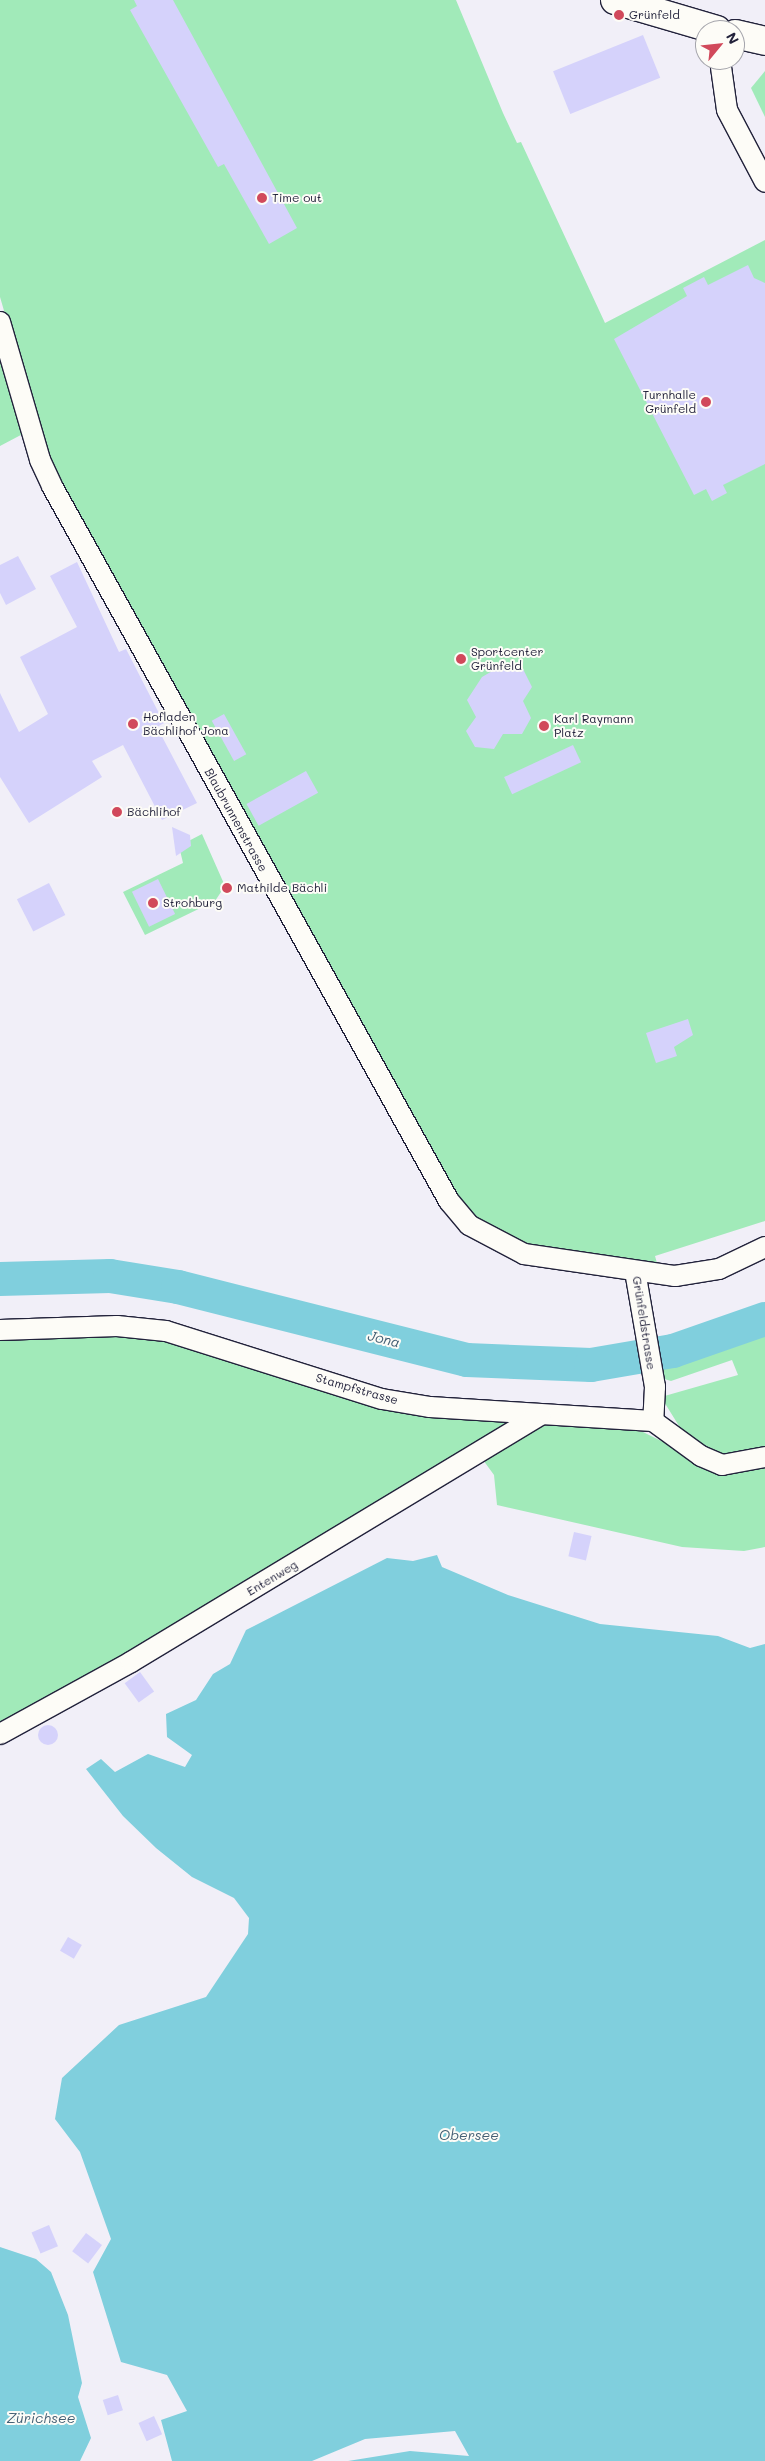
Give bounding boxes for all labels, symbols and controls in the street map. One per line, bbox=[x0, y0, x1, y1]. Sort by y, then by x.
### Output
place label: Grünfeld bbox=[629, 8, 680, 22]
marker: Grünfeld bbox=[613, 9, 625, 21]
north arrow bbox=[695, 20, 745, 70]
text: N bbox=[722, 29, 744, 47]
place label: Time out bbox=[272, 191, 322, 205]
marker: Time out bbox=[256, 192, 268, 204]
place label: Turnhalle Grünfeld bbox=[642, 388, 696, 416]
marker: Turnhalle Grünfeld bbox=[700, 396, 712, 408]
place label: Sportcenter Grünfeld bbox=[471, 645, 543, 673]
marker: Sportcenter Grünfeld bbox=[455, 653, 467, 665]
place label: Hofladen Bächlihof Jona bbox=[143, 710, 229, 738]
place label: Karl Raymann Platz bbox=[554, 712, 633, 740]
marker: Hofladen Bächlihof Jona bbox=[127, 718, 139, 730]
marker: Karl Raymann Platz bbox=[538, 720, 550, 732]
street label: Blaubrunnenstrasse bbox=[202, 766, 270, 874]
place label: Bächlihof bbox=[127, 805, 181, 819]
marker: Bächlihof bbox=[111, 806, 123, 818]
place label: Mathilde Bächli bbox=[237, 881, 327, 895]
marker: Mathilde Bächli bbox=[221, 882, 233, 894]
place label: Strohburg bbox=[163, 896, 222, 910]
marker: Strohburg bbox=[147, 897, 159, 909]
street label: Grünfeldstrasse bbox=[629, 1275, 659, 1371]
water label: Jona bbox=[366, 1327, 402, 1351]
street label: Stampfstrasse bbox=[314, 1370, 400, 1408]
street label: Entenweg bbox=[244, 1557, 300, 1599]
water label: Obersee bbox=[439, 2127, 499, 2143]
water label: Zürichsee bbox=[7, 2410, 75, 2426]

